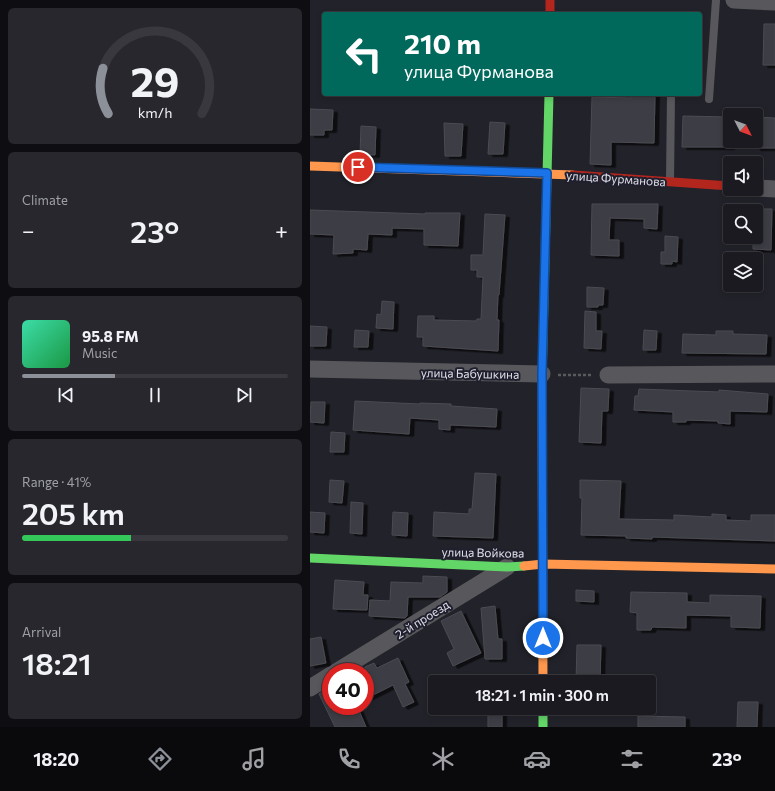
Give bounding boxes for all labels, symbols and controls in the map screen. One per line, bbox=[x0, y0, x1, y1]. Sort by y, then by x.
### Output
text: 210 m bbox=[404, 26, 481, 60]
icon: left bbox=[338, 28, 390, 80]
text: 29 bbox=[130, 55, 180, 106]
text: улица Фурманова bbox=[404, 60, 554, 82]
text: km/h bbox=[138, 102, 172, 120]
north arrow bbox=[723, 108, 763, 148]
map controls bbox=[723, 108, 763, 292]
pin bbox=[341, 150, 375, 184]
icon: arrive bbox=[347, 156, 369, 178]
button: sound bbox=[723, 156, 763, 196]
street label: улица Фурманова bbox=[566, 168, 666, 188]
text: Climate bbox=[22, 192, 68, 208]
button: search bbox=[723, 204, 763, 244]
text: 23° bbox=[130, 212, 179, 249]
text: − bbox=[22, 217, 35, 244]
text: + bbox=[275, 217, 288, 244]
button: layers bbox=[723, 252, 763, 292]
text: 95.8 FM bbox=[82, 327, 139, 345]
text: Music bbox=[82, 345, 117, 361]
street label: улица Бабушкина bbox=[421, 365, 519, 381]
icon: previous bbox=[55, 384, 77, 406]
icon: pause bbox=[144, 384, 166, 406]
icon: next bbox=[233, 384, 255, 406]
text: Range · 41% bbox=[22, 474, 91, 490]
text: 205 km bbox=[22, 494, 125, 531]
street label: улица Войкова bbox=[441, 544, 525, 560]
street label: 2-й проезд bbox=[392, 597, 452, 641]
position arrow bbox=[522, 617, 564, 659]
text: Arrival bbox=[22, 624, 61, 640]
text: 18:21 bbox=[22, 644, 92, 681]
speed limit sign: 40 bbox=[322, 663, 374, 715]
text: 18:21 · 1 min · 300 m bbox=[475, 686, 609, 704]
icon: directions bbox=[146, 745, 174, 773]
icon: music bbox=[240, 745, 268, 773]
icon: phone bbox=[335, 745, 363, 773]
icon: climate bbox=[429, 745, 457, 773]
icon: car bbox=[523, 745, 551, 773]
icon: filters bbox=[618, 745, 646, 773]
text: 18:20 bbox=[33, 748, 79, 770]
text: 23° bbox=[712, 748, 742, 770]

